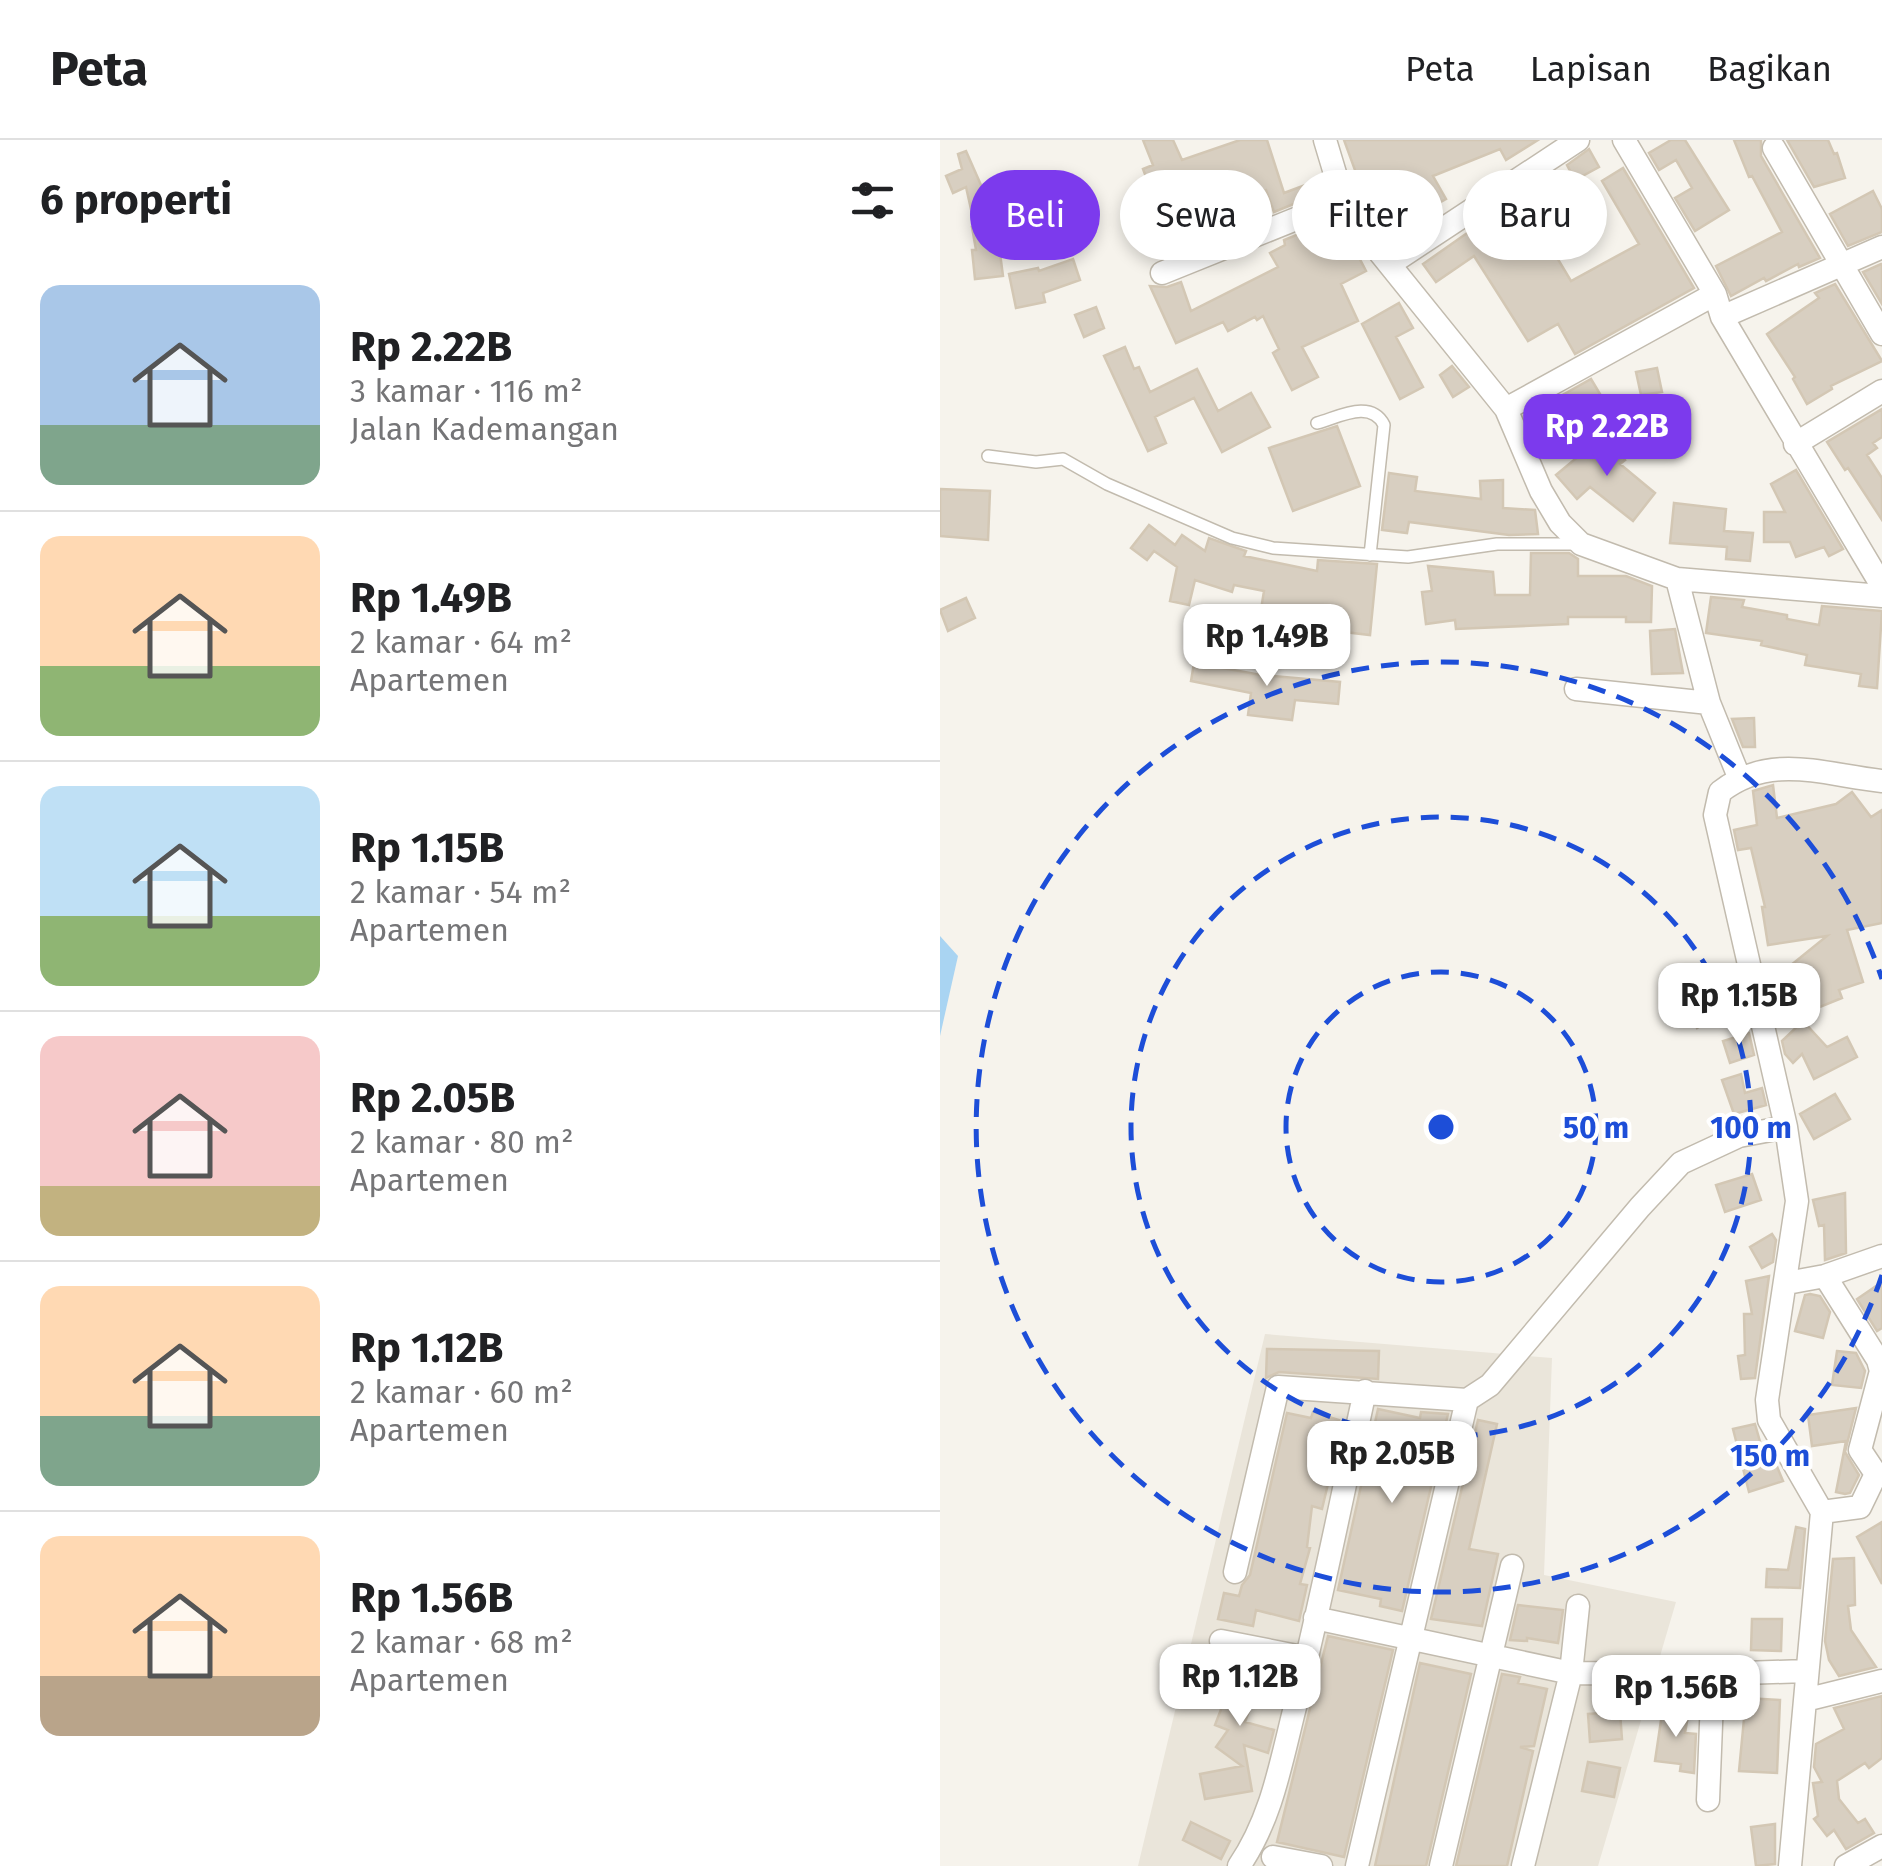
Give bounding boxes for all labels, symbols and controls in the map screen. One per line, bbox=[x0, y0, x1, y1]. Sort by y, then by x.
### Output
text: Peta bbox=[50, 40, 148, 98]
text: Peta bbox=[1405, 48, 1475, 90]
text: Lapisan bbox=[1530, 48, 1652, 90]
text: Bagikan bbox=[1707, 48, 1832, 90]
chip: Beli bbox=[970, 170, 1100, 260]
chip: Sewa bbox=[1120, 170, 1272, 260]
chip: Filter bbox=[1292, 170, 1443, 260]
chip: Baru bbox=[1463, 170, 1607, 260]
icon: filters bbox=[845, 173, 900, 228]
text: 6 properti bbox=[40, 175, 232, 225]
text: Rp 2.22B bbox=[350, 322, 512, 372]
icon: home bbox=[120, 325, 240, 445]
text: 3 kamar · 116 m² bbox=[350, 372, 582, 410]
pin: Rp 2.22B bbox=[1504, 394, 1710, 479]
text: Rp 2.22B bbox=[1545, 407, 1669, 445]
text: Jalan Kademangan bbox=[350, 410, 619, 448]
text: Rp 1.49B bbox=[350, 573, 512, 623]
icon: home bbox=[120, 576, 240, 696]
pin: Rp 1.49B bbox=[1164, 604, 1370, 689]
text: Rp 1.49B bbox=[1205, 617, 1329, 655]
text: 2 kamar · 64 m² bbox=[350, 623, 572, 661]
text: Apartemen bbox=[350, 661, 509, 699]
text: Rp 1.15B bbox=[350, 823, 504, 873]
icon: home bbox=[120, 826, 240, 946]
text: 2 kamar · 54 m² bbox=[350, 873, 571, 911]
text: Apartemen bbox=[350, 911, 509, 949]
pin: Rp 1.15B bbox=[1636, 963, 1842, 1048]
text: Rp 1.15B bbox=[1680, 976, 1798, 1014]
text: Rp 2.05B bbox=[350, 1073, 515, 1123]
icon: home bbox=[120, 1076, 240, 1196]
centre of rings bbox=[1423, 1109, 1459, 1145]
text: 50 m bbox=[1563, 1110, 1629, 1146]
text: 100 m bbox=[1710, 1110, 1792, 1146]
text: 2 kamar · 80 m² bbox=[350, 1123, 574, 1161]
text: Apartemen bbox=[350, 1161, 509, 1199]
text: Rp 1.12B bbox=[350, 1323, 503, 1373]
icon: home bbox=[120, 1326, 240, 1446]
text: 2 kamar · 60 m² bbox=[350, 1373, 573, 1411]
text: Apartemen bbox=[350, 1411, 509, 1449]
pin: Rp 2.05B bbox=[1289, 1421, 1495, 1506]
text: Rp 2.05B bbox=[1329, 1434, 1455, 1472]
text: 150 m bbox=[1730, 1438, 1810, 1474]
text: Rp 1.56B bbox=[350, 1573, 513, 1623]
icon: home bbox=[120, 1576, 240, 1696]
text: 2 kamar · 68 m² bbox=[350, 1623, 573, 1661]
pin: Rp 1.12B bbox=[1137, 1644, 1343, 1729]
pin: Rp 1.56B bbox=[1573, 1655, 1779, 1740]
text: Rp 1.12B bbox=[1182, 1657, 1298, 1695]
text: Apartemen bbox=[350, 1661, 509, 1699]
text: Rp 1.56B bbox=[1614, 1668, 1738, 1706]

